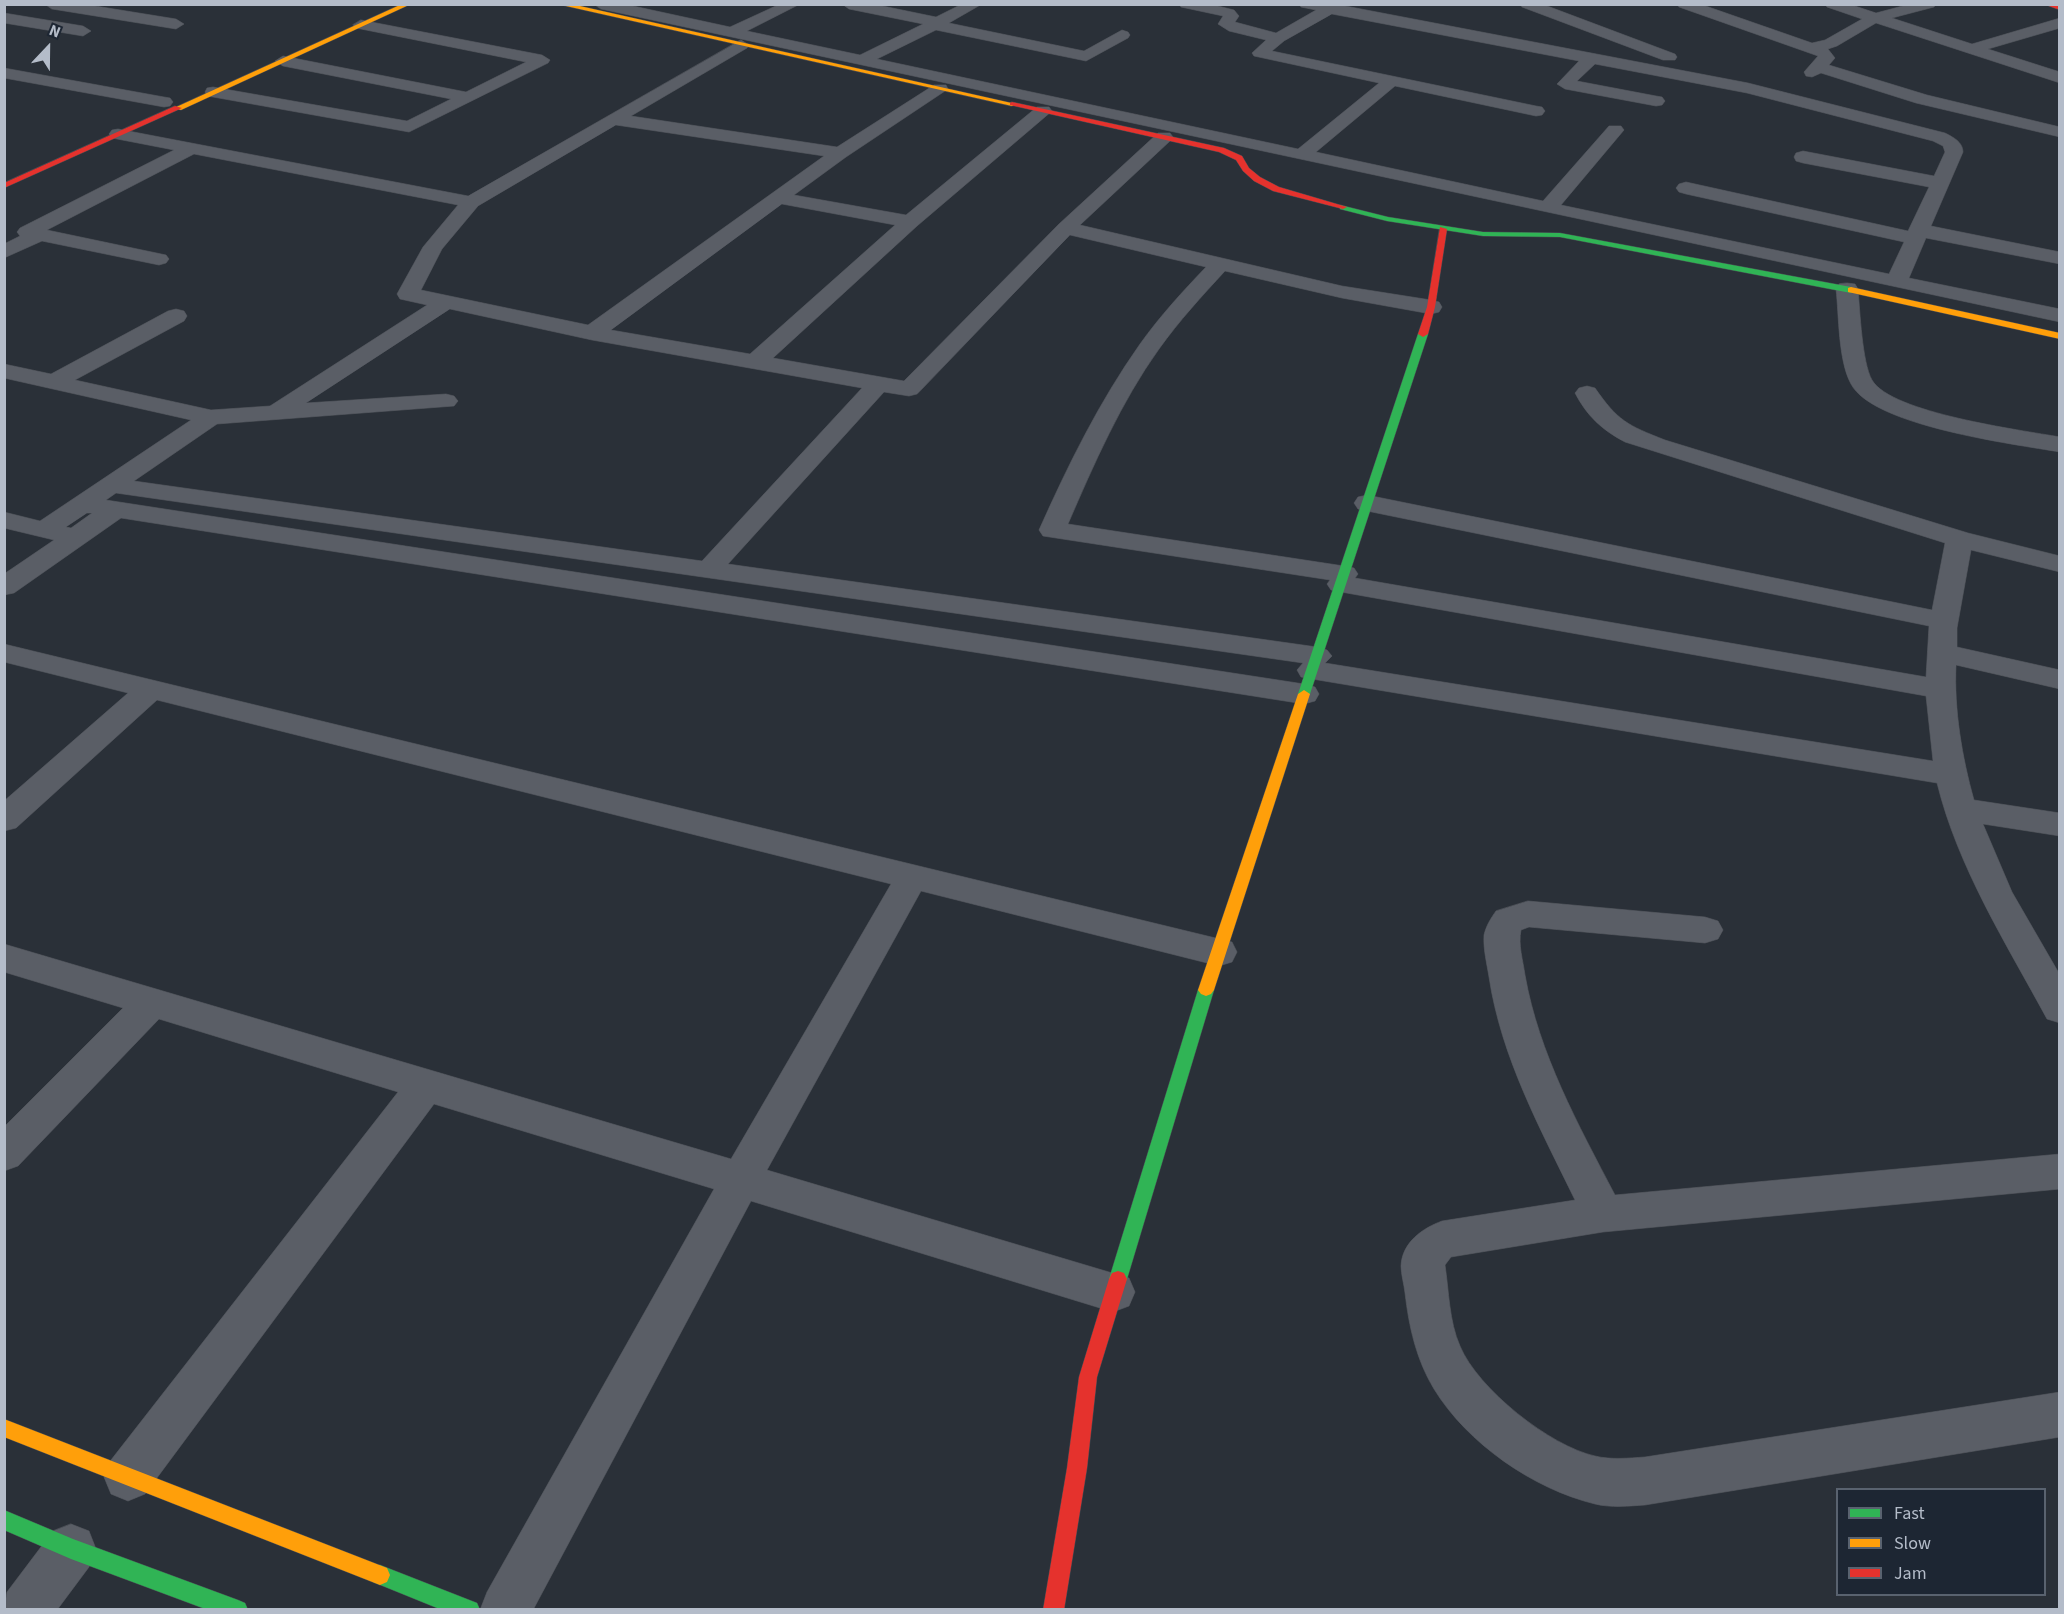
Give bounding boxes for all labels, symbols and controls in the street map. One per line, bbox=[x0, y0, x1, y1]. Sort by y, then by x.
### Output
north arrow bbox=[18, 18, 78, 78]
text: N bbox=[46, 19, 64, 43]
legend bbox=[1836, 1488, 2046, 1596]
text: Fast bbox=[1894, 1501, 1925, 1526]
text: Slow bbox=[1894, 1531, 1931, 1556]
text: Jam bbox=[1894, 1561, 1927, 1586]

